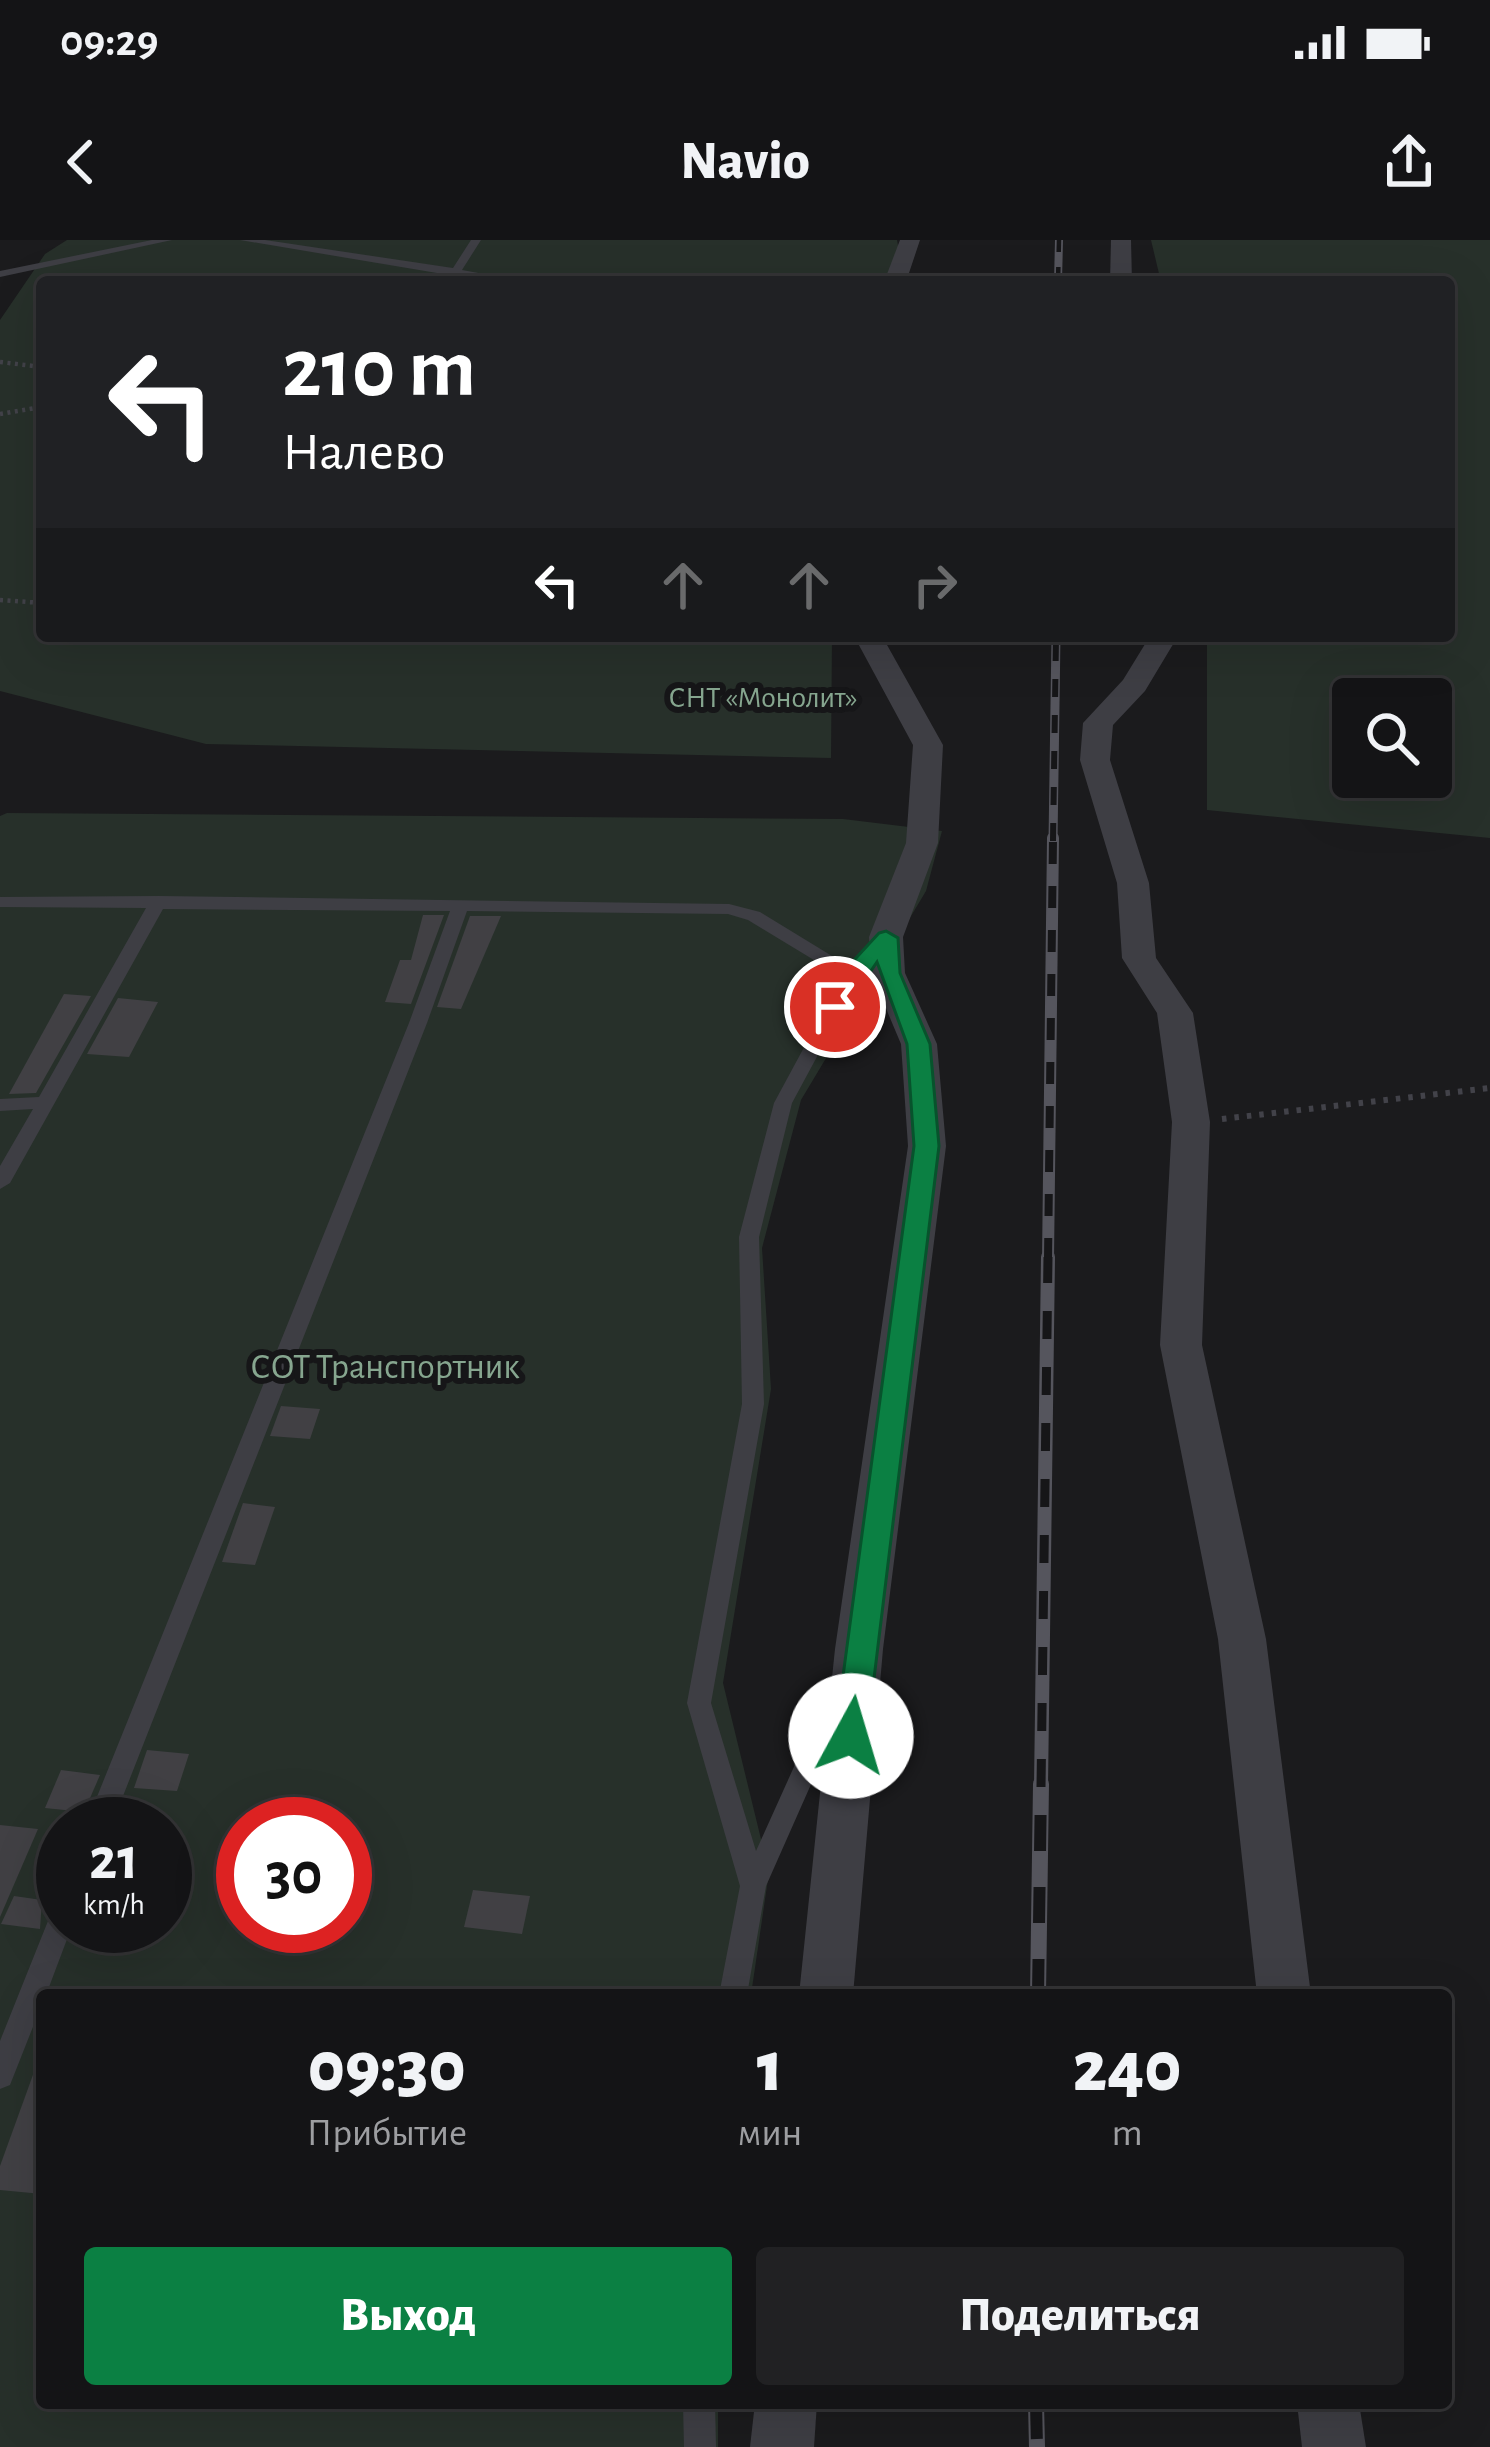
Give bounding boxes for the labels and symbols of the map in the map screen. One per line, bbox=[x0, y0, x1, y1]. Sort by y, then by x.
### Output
park label: СНТ «Монолит» bbox=[668, 683, 858, 713]
pin bbox=[784, 956, 886, 1058]
park label: СОТ Транспортник bbox=[250, 1349, 520, 1385]
position arrow bbox=[788, 1673, 914, 1799]
speed limit sign: 30 bbox=[216, 1797, 372, 1953]

